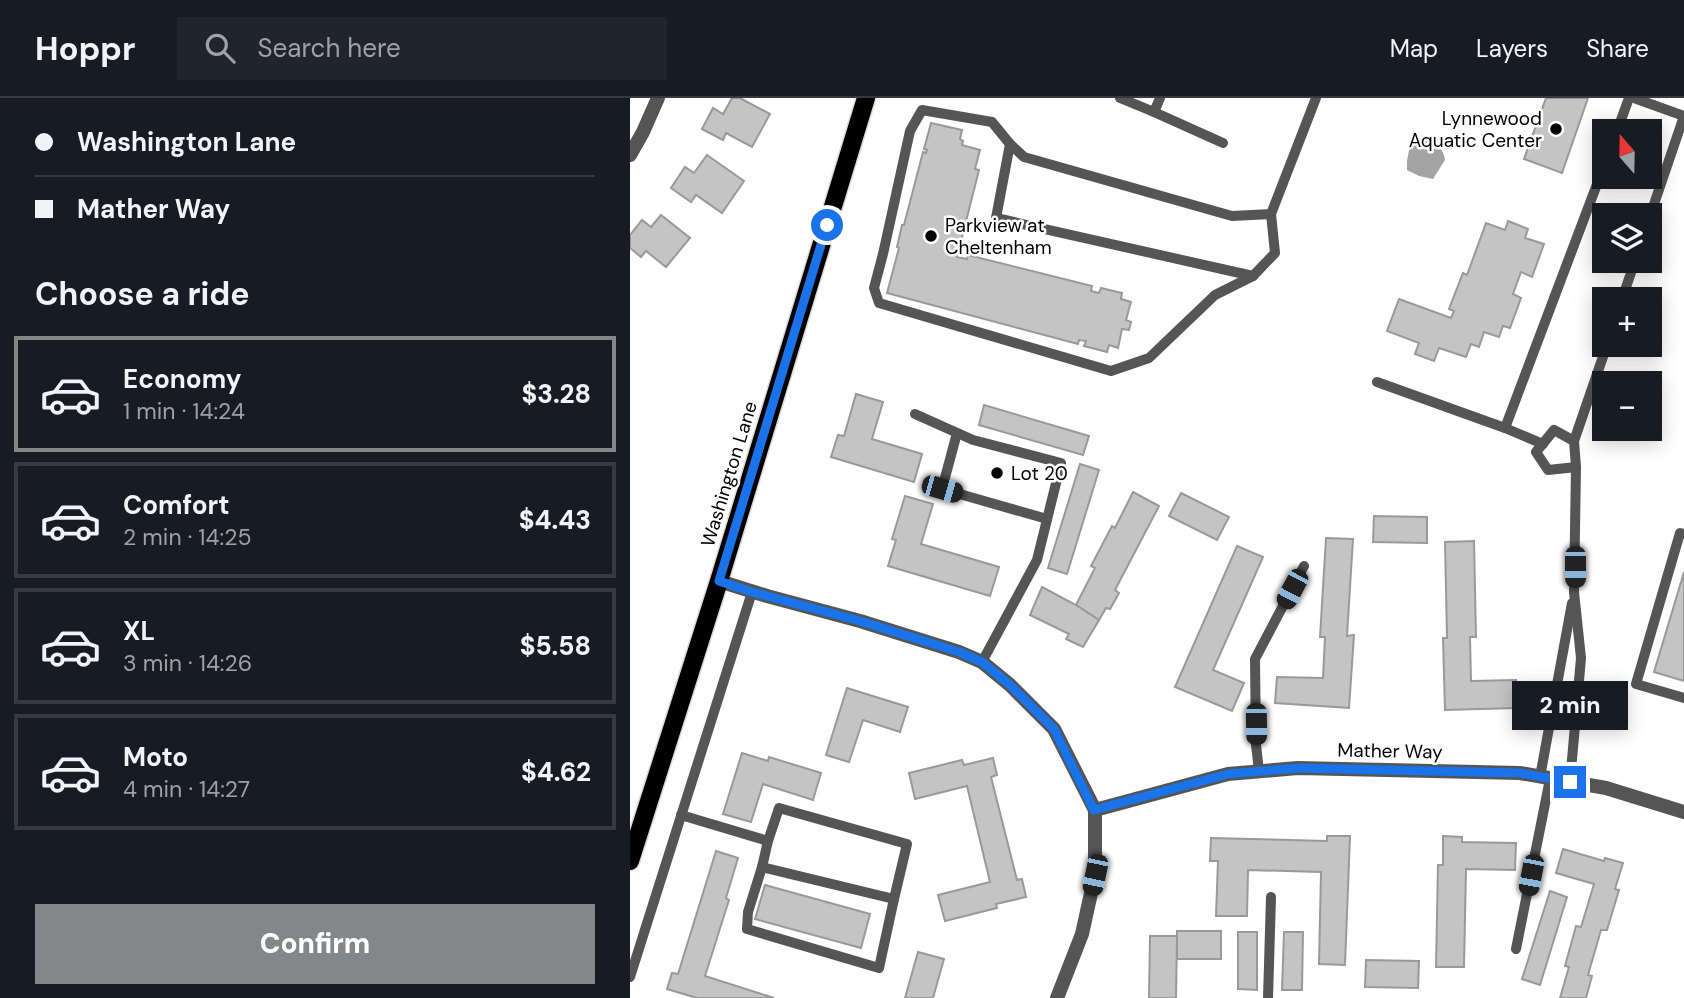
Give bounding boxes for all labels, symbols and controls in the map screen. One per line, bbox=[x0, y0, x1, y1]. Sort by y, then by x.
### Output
search box bbox=[177, 17, 667, 80]
text: Hoppr bbox=[35, 27, 135, 70]
icon: search bbox=[201, 29, 239, 67]
text: Search here bbox=[257, 31, 401, 65]
text: Map bbox=[1390, 33, 1438, 64]
text: Layers bbox=[1476, 33, 1548, 64]
text: Share bbox=[1586, 33, 1649, 64]
place label: Lynnewood Aquatic Center bbox=[1409, 106, 1542, 153]
north arrow bbox=[1592, 119, 1662, 189]
map controls bbox=[1592, 119, 1662, 441]
marker: Lynnewood Aquatic Center bbox=[1548, 121, 1564, 137]
text: Washington Lane bbox=[77, 125, 296, 159]
text: Mather Way bbox=[77, 192, 230, 226]
button: layers bbox=[1592, 203, 1662, 273]
route start bbox=[811, 209, 843, 241]
place label: Parkview at Cheltenham bbox=[945, 213, 1052, 260]
marker: Parkview at Cheltenham bbox=[923, 228, 939, 244]
text: Choose a ride bbox=[35, 273, 250, 315]
button: + bbox=[1592, 287, 1662, 357]
text: Economy bbox=[123, 362, 241, 396]
icon: car bbox=[39, 363, 102, 426]
button: − bbox=[1592, 371, 1662, 441]
text: $3.28 bbox=[521, 377, 591, 411]
text: 1 min · 14:24 bbox=[123, 396, 245, 426]
street label: Washington Lane bbox=[695, 398, 763, 550]
place label: Lot 20 bbox=[1011, 461, 1068, 486]
marker: Lot 20 bbox=[989, 465, 1005, 481]
car bbox=[919, 473, 966, 505]
text: Comfort bbox=[123, 488, 229, 522]
icon: car bbox=[39, 489, 102, 552]
text: $4.43 bbox=[519, 503, 591, 537]
text: 2 min · 14:25 bbox=[123, 522, 251, 552]
car bbox=[1565, 546, 1586, 588]
car bbox=[1273, 566, 1312, 612]
text: XL bbox=[123, 614, 155, 648]
icon: car bbox=[39, 615, 102, 678]
text: $5.58 bbox=[520, 629, 591, 663]
text: 3 min · 14:26 bbox=[123, 648, 252, 678]
callout: 2 min bbox=[1512, 680, 1628, 730]
text: 2 min bbox=[1539, 690, 1601, 720]
car bbox=[1246, 703, 1267, 745]
street label: Mather Way bbox=[1337, 738, 1443, 764]
text: Moto bbox=[123, 740, 188, 774]
icon: car bbox=[39, 741, 102, 804]
text: $4.62 bbox=[521, 755, 591, 789]
route end bbox=[1554, 766, 1586, 798]
text: 4 min · 14:27 bbox=[123, 774, 250, 804]
car bbox=[1081, 852, 1110, 898]
car bbox=[1517, 852, 1546, 898]
button: Confirm bbox=[35, 904, 595, 984]

